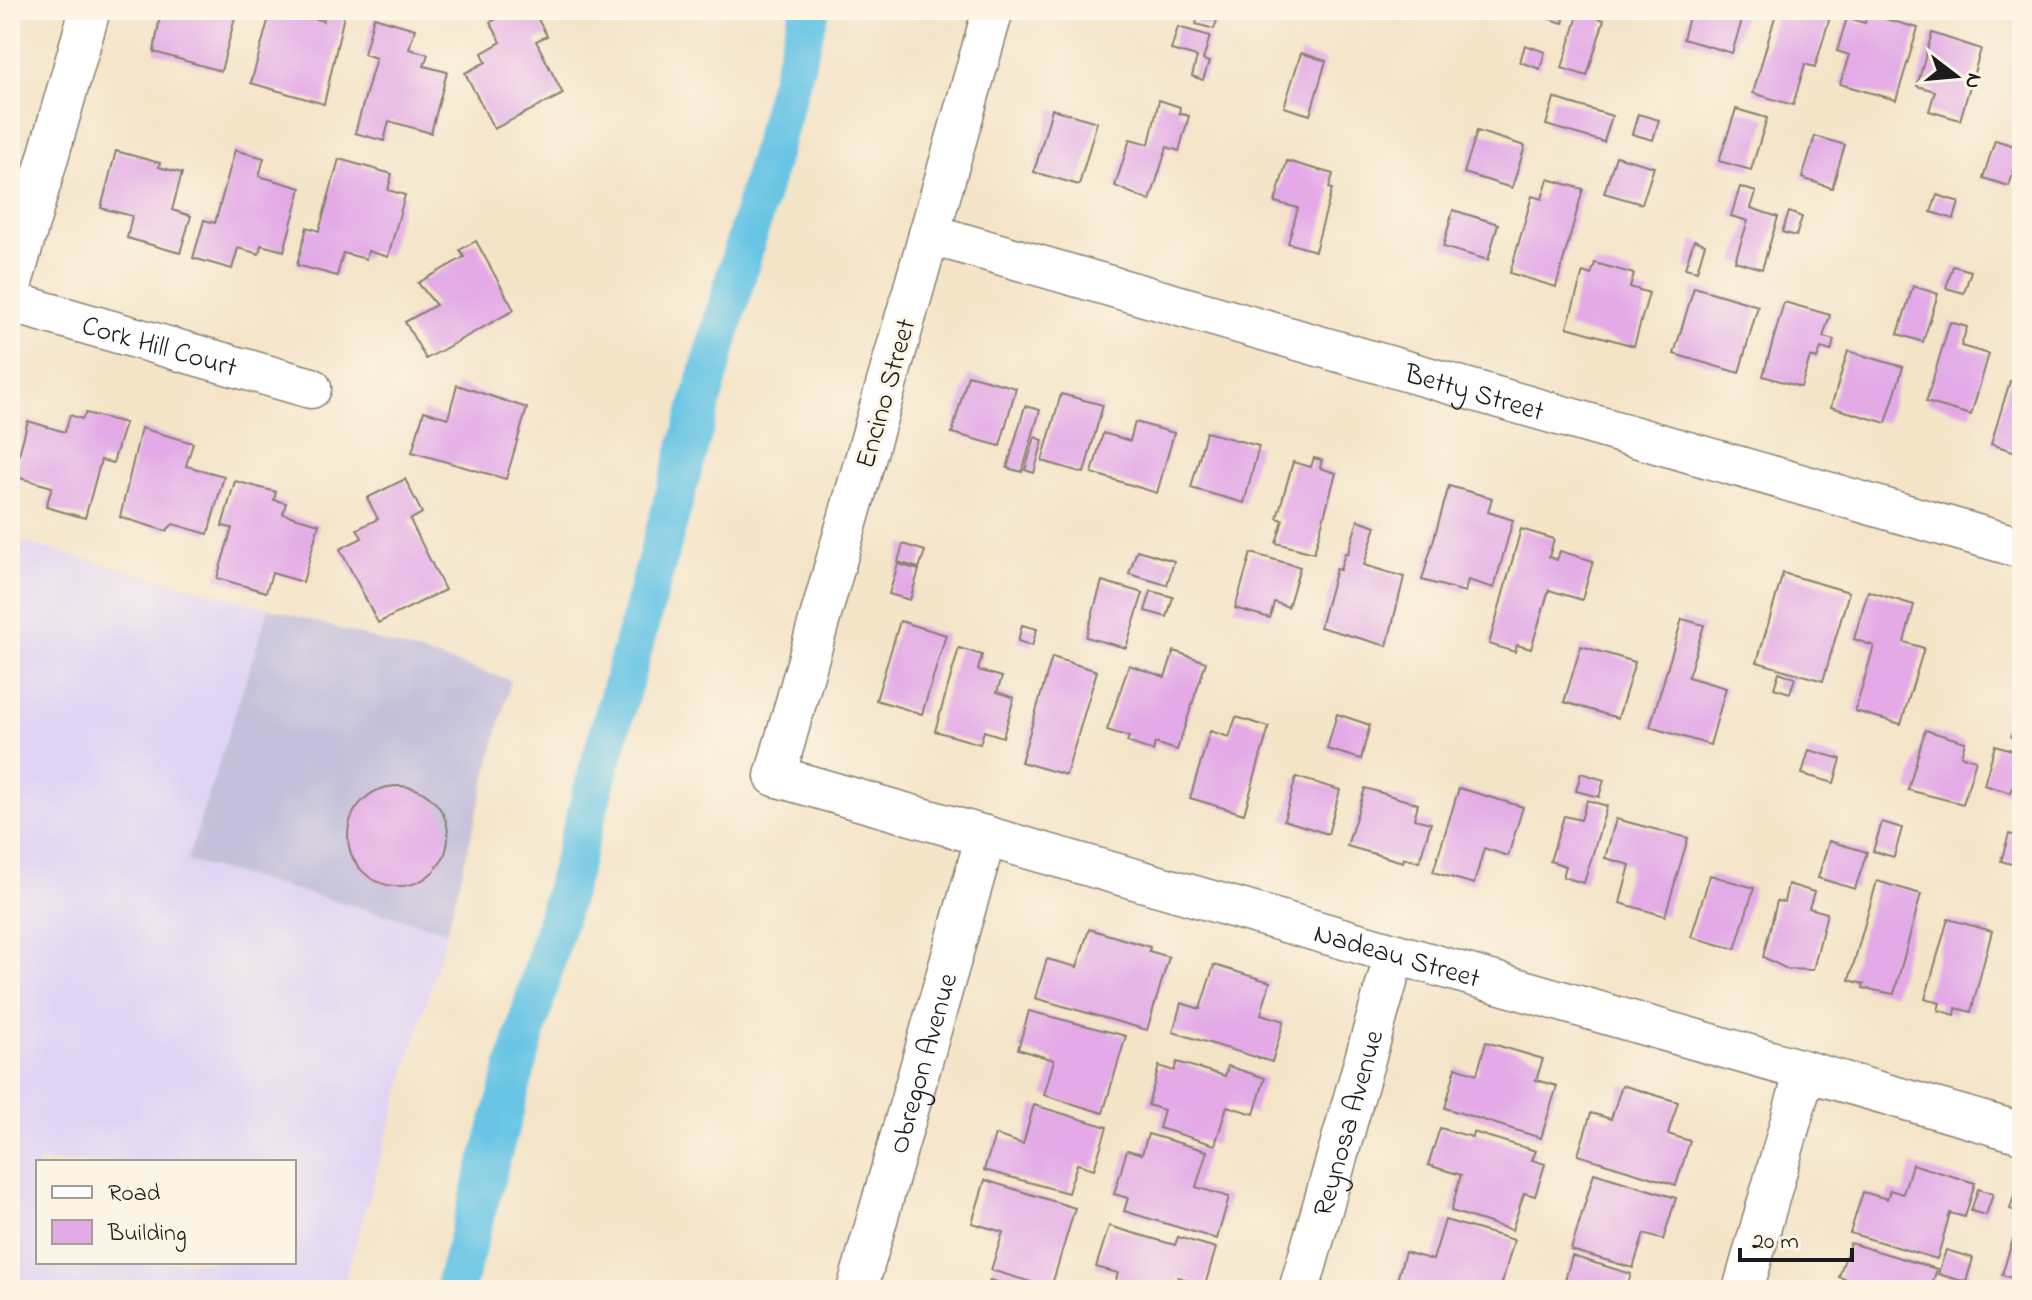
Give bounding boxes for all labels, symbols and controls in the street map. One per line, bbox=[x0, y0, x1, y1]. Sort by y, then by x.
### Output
north arrow bbox=[1916, 36, 1996, 116]
text: N bbox=[1955, 69, 1990, 92]
street label: Cork Hill Court bbox=[77, 307, 241, 390]
street label: Encino Street bbox=[846, 314, 928, 474]
street label: Betty Street bbox=[1398, 354, 1549, 434]
street label: Nadeau Street bbox=[1309, 914, 1484, 1001]
street label: Obregon Avenue bbox=[880, 968, 970, 1159]
street label: Reynosa Avenue bbox=[1304, 1025, 1396, 1222]
legend bbox=[36, 1160, 296, 1264]
text: Road bbox=[108, 1177, 161, 1212]
scale bar bbox=[1740, 1212, 1852, 1262]
text: Building bbox=[107, 1217, 187, 1252]
text: 20 m bbox=[1752, 1225, 1799, 1260]

